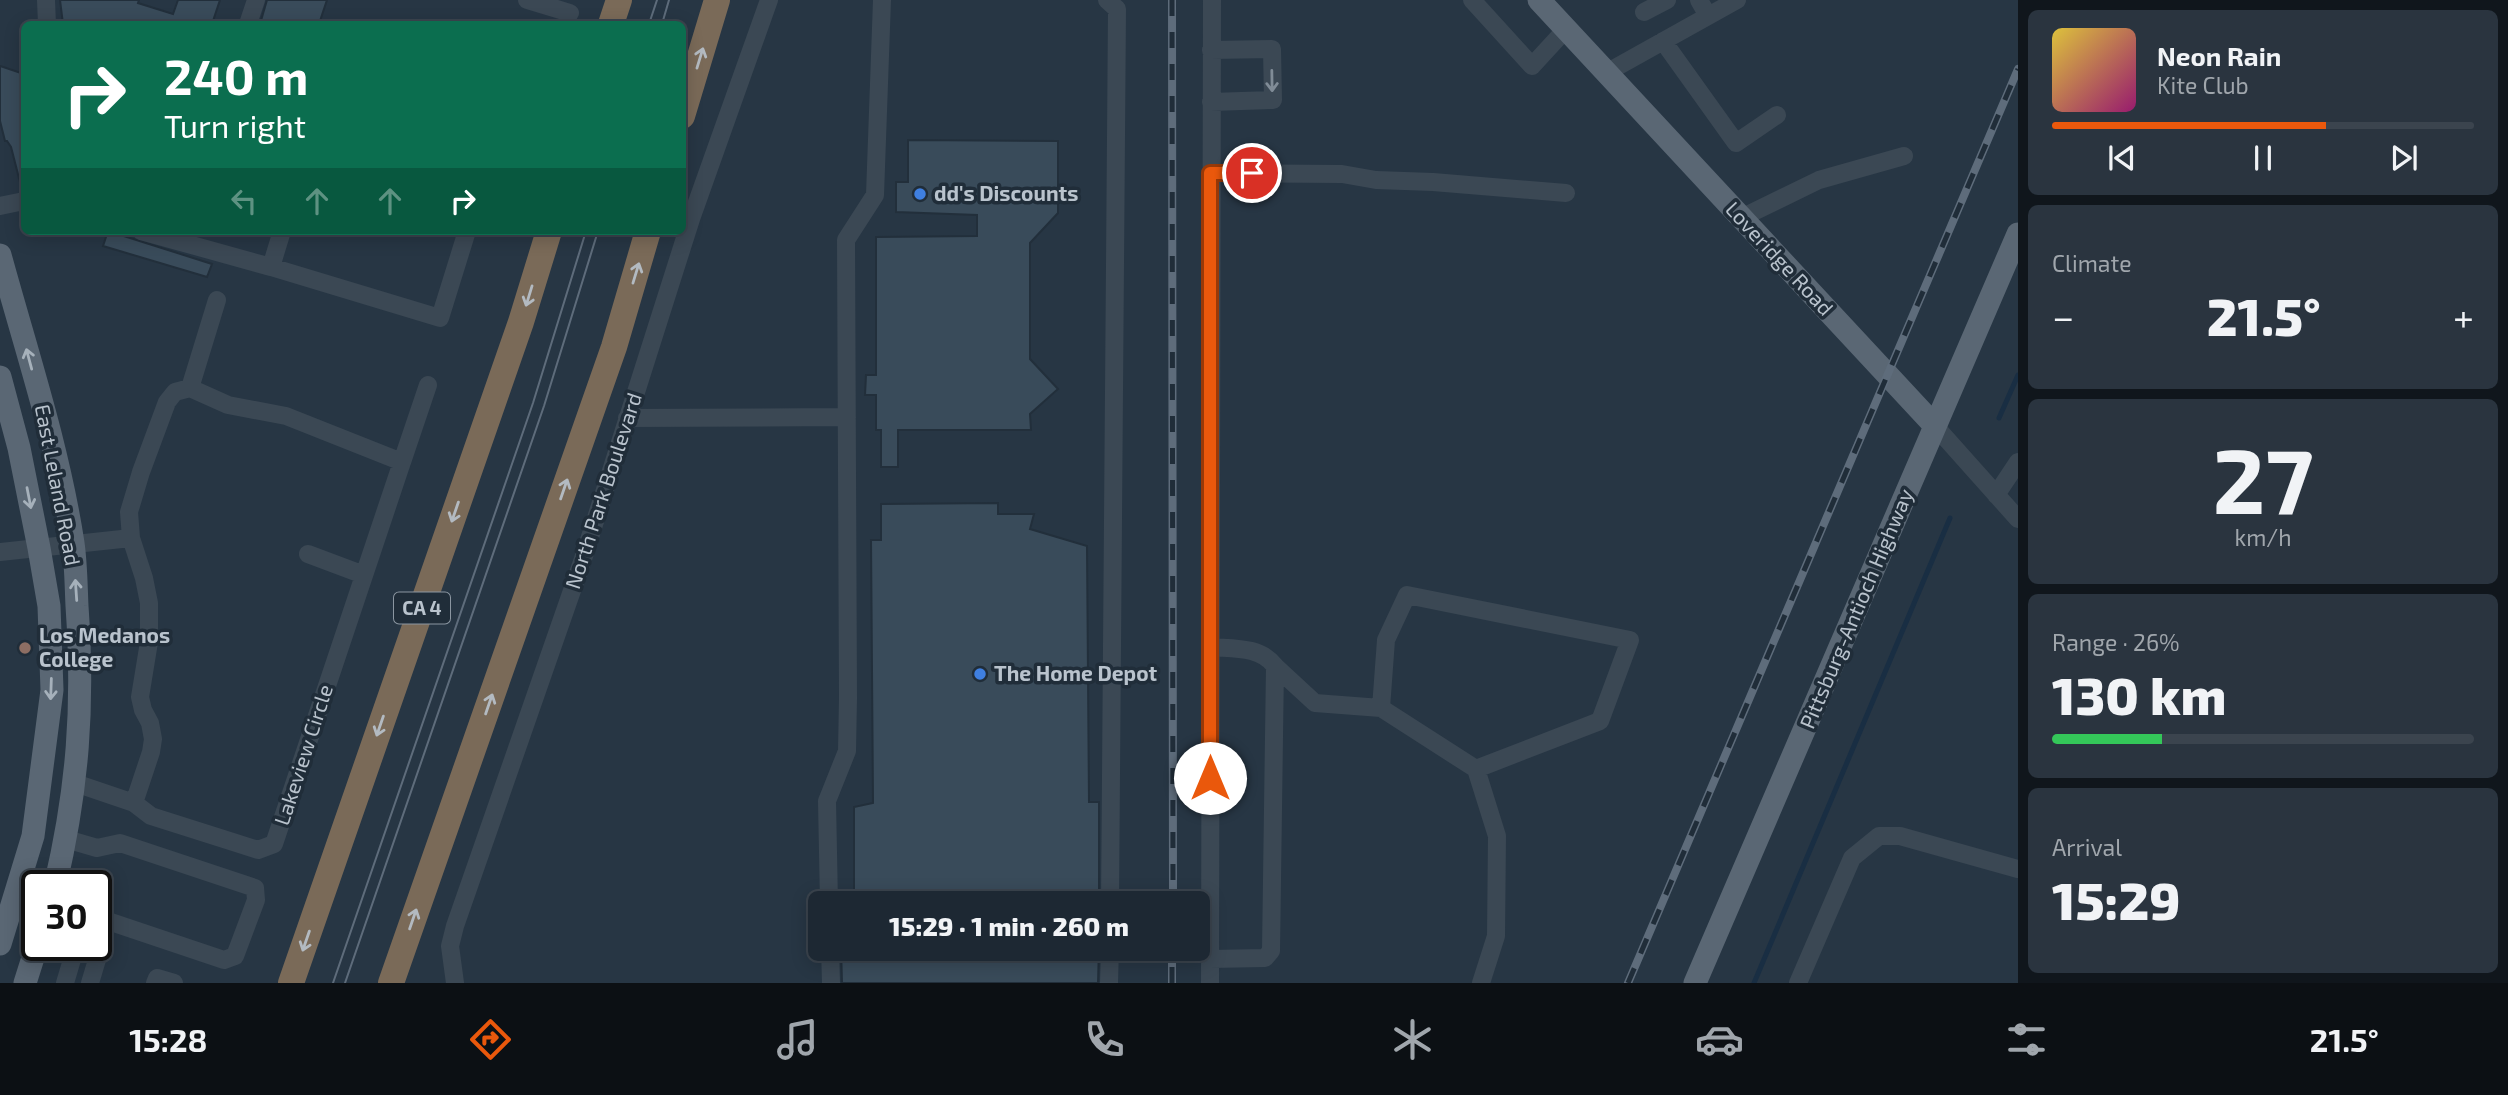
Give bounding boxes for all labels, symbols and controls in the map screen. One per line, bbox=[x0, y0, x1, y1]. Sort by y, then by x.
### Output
text: Neon Rain bbox=[2157, 40, 2281, 71]
text: 240 m bbox=[164, 46, 308, 105]
one-way arrow bbox=[694, 47, 707, 69]
icon: right bbox=[49, 49, 140, 140]
one-way arrow bbox=[1266, 69, 1279, 92]
text: Kite Club bbox=[2157, 71, 2249, 99]
text: Turn right bbox=[164, 106, 306, 144]
icon: previous bbox=[2103, 139, 2141, 177]
icon: pause bbox=[2244, 139, 2282, 177]
icon: next bbox=[2385, 139, 2423, 177]
pin bbox=[1222, 143, 1282, 203]
icon: arrive bbox=[1233, 154, 1271, 192]
place label: dd's Discounts bbox=[934, 180, 1078, 205]
icon: left bbox=[225, 182, 263, 220]
icon: ahead bbox=[298, 182, 336, 220]
icon: ahead bbox=[371, 182, 409, 220]
icon: right bbox=[444, 182, 482, 220]
marker: dd's Discounts bbox=[912, 186, 928, 202]
street label: Loveridge Road bbox=[1721, 196, 1839, 320]
text: Climate bbox=[2052, 249, 2132, 277]
one-way arrow bbox=[630, 263, 643, 285]
text: 21.5° bbox=[2207, 284, 2321, 346]
one-way arrow bbox=[521, 285, 534, 307]
text: − bbox=[2052, 293, 2074, 339]
text: + bbox=[2453, 293, 2474, 339]
one-way arrow bbox=[22, 348, 35, 370]
street label: North Park Boulevard bbox=[559, 389, 646, 592]
street label: East Leland Road bbox=[31, 402, 86, 567]
text: 27 bbox=[2213, 423, 2313, 532]
one-way arrow bbox=[559, 479, 571, 501]
street label: Pittsburg-Antioch Highway bbox=[1794, 485, 1918, 732]
one-way arrow bbox=[23, 486, 37, 509]
one-way arrow bbox=[448, 500, 460, 522]
text: km/h bbox=[2234, 523, 2292, 551]
one-way arrow bbox=[69, 579, 82, 601]
road number: CA 4 bbox=[394, 593, 450, 624]
place label: Los Medanos College bbox=[39, 622, 170, 671]
text: Range · 26% bbox=[2052, 628, 2180, 656]
marker: Los Medanos College bbox=[17, 640, 33, 656]
place label: The Home Depot bbox=[994, 660, 1158, 685]
text: 130 km bbox=[2052, 663, 2226, 725]
marker: The Home Depot bbox=[972, 666, 988, 682]
one-way arrow bbox=[44, 677, 58, 700]
street label: Lakeview Circle bbox=[268, 681, 337, 828]
one-way arrow bbox=[484, 693, 496, 715]
one-way arrow bbox=[373, 715, 385, 737]
position arrow bbox=[1173, 741, 1247, 815]
text: Arrival bbox=[2052, 833, 2122, 861]
text: 15:29 bbox=[2052, 868, 2181, 930]
speed limit sign: 30 bbox=[21, 870, 112, 961]
one-way arrow bbox=[408, 908, 421, 930]
text: 15:29 · 1 min · 260 m bbox=[889, 910, 1129, 941]
one-way arrow bbox=[299, 930, 311, 952]
icon: directions bbox=[466, 1015, 515, 1064]
icon: music bbox=[773, 1015, 822, 1064]
icon: phone bbox=[1080, 1015, 1129, 1064]
icon: climate bbox=[1388, 1015, 1437, 1064]
icon: car bbox=[1695, 1015, 1744, 1064]
icon: filters bbox=[2002, 1015, 2051, 1064]
text: 15:28 bbox=[129, 1020, 207, 1058]
text: 21.5° bbox=[2310, 1020, 2379, 1058]

